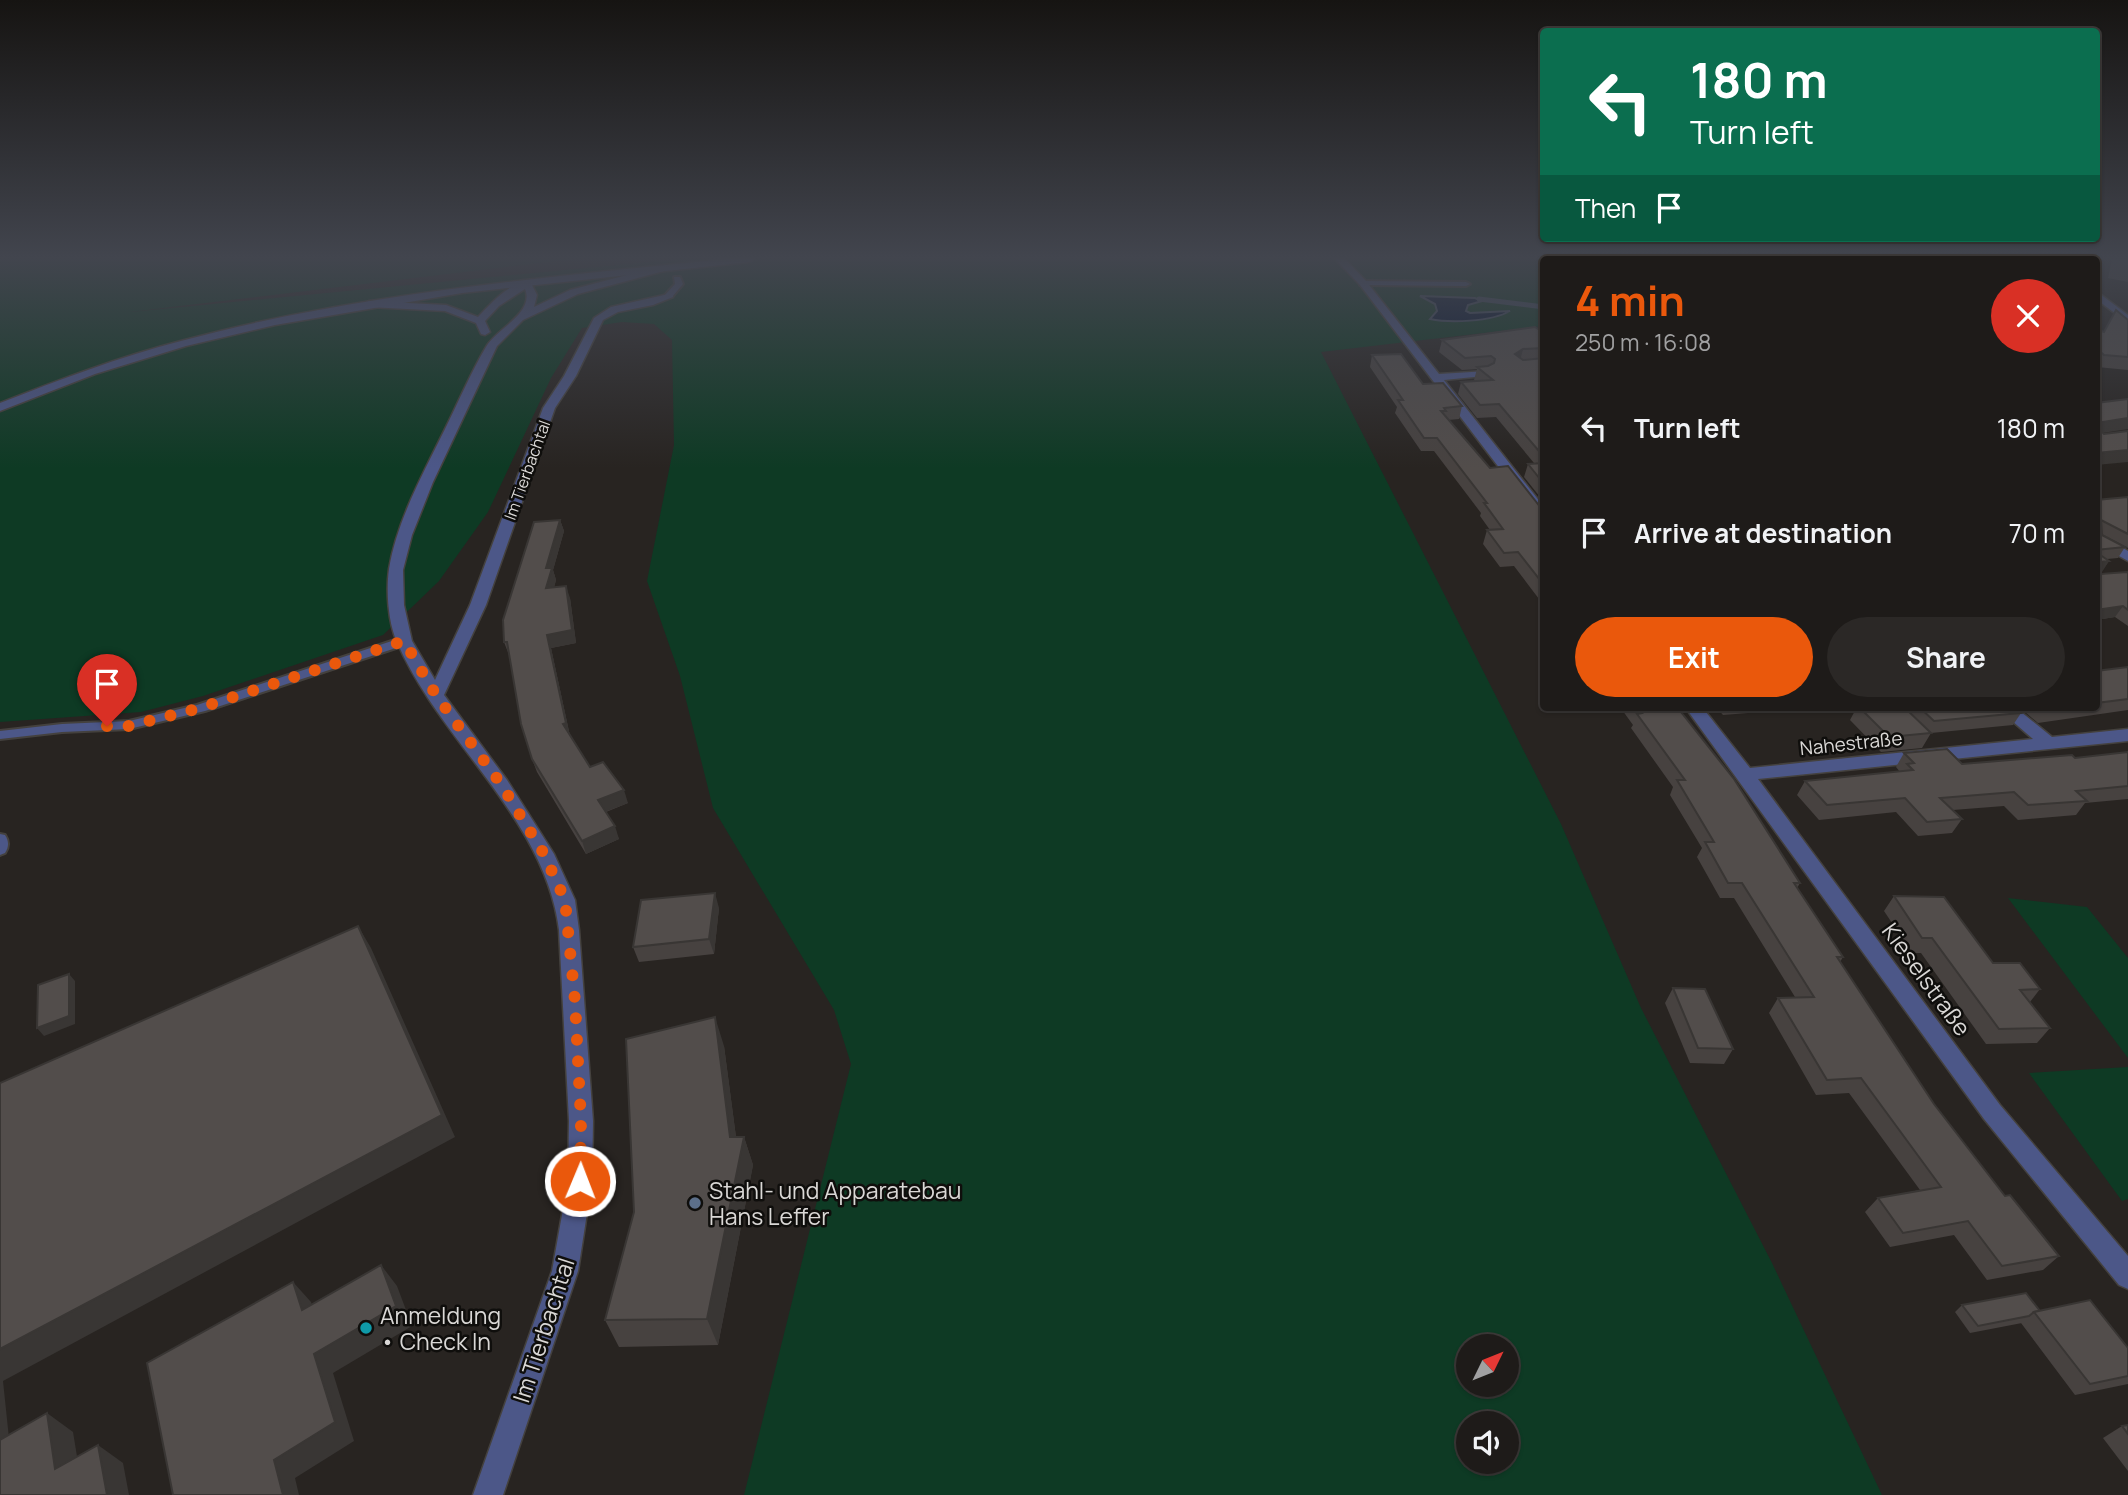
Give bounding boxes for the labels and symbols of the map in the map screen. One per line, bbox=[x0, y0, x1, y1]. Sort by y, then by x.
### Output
street label: Im Tierbachtal bbox=[499, 417, 555, 523]
pin bbox=[77, 654, 137, 726]
street label: Nahestraße bbox=[1798, 725, 1904, 761]
street label: Kieselstraße bbox=[1875, 916, 1979, 1042]
position arrow bbox=[543, 1144, 617, 1218]
place label: Stahl- und Apparatebau Hans Leffer bbox=[709, 1174, 961, 1232]
marker: Stahl- und Apparatebau Hans Leffer bbox=[687, 1195, 703, 1211]
street label: Im Tierbachtal bbox=[505, 1254, 581, 1406]
place label: Anmeldung • Check In bbox=[380, 1299, 501, 1357]
marker: Anmeldung • Check In bbox=[358, 1320, 374, 1336]
north arrow bbox=[1456, 1334, 1519, 1396]

